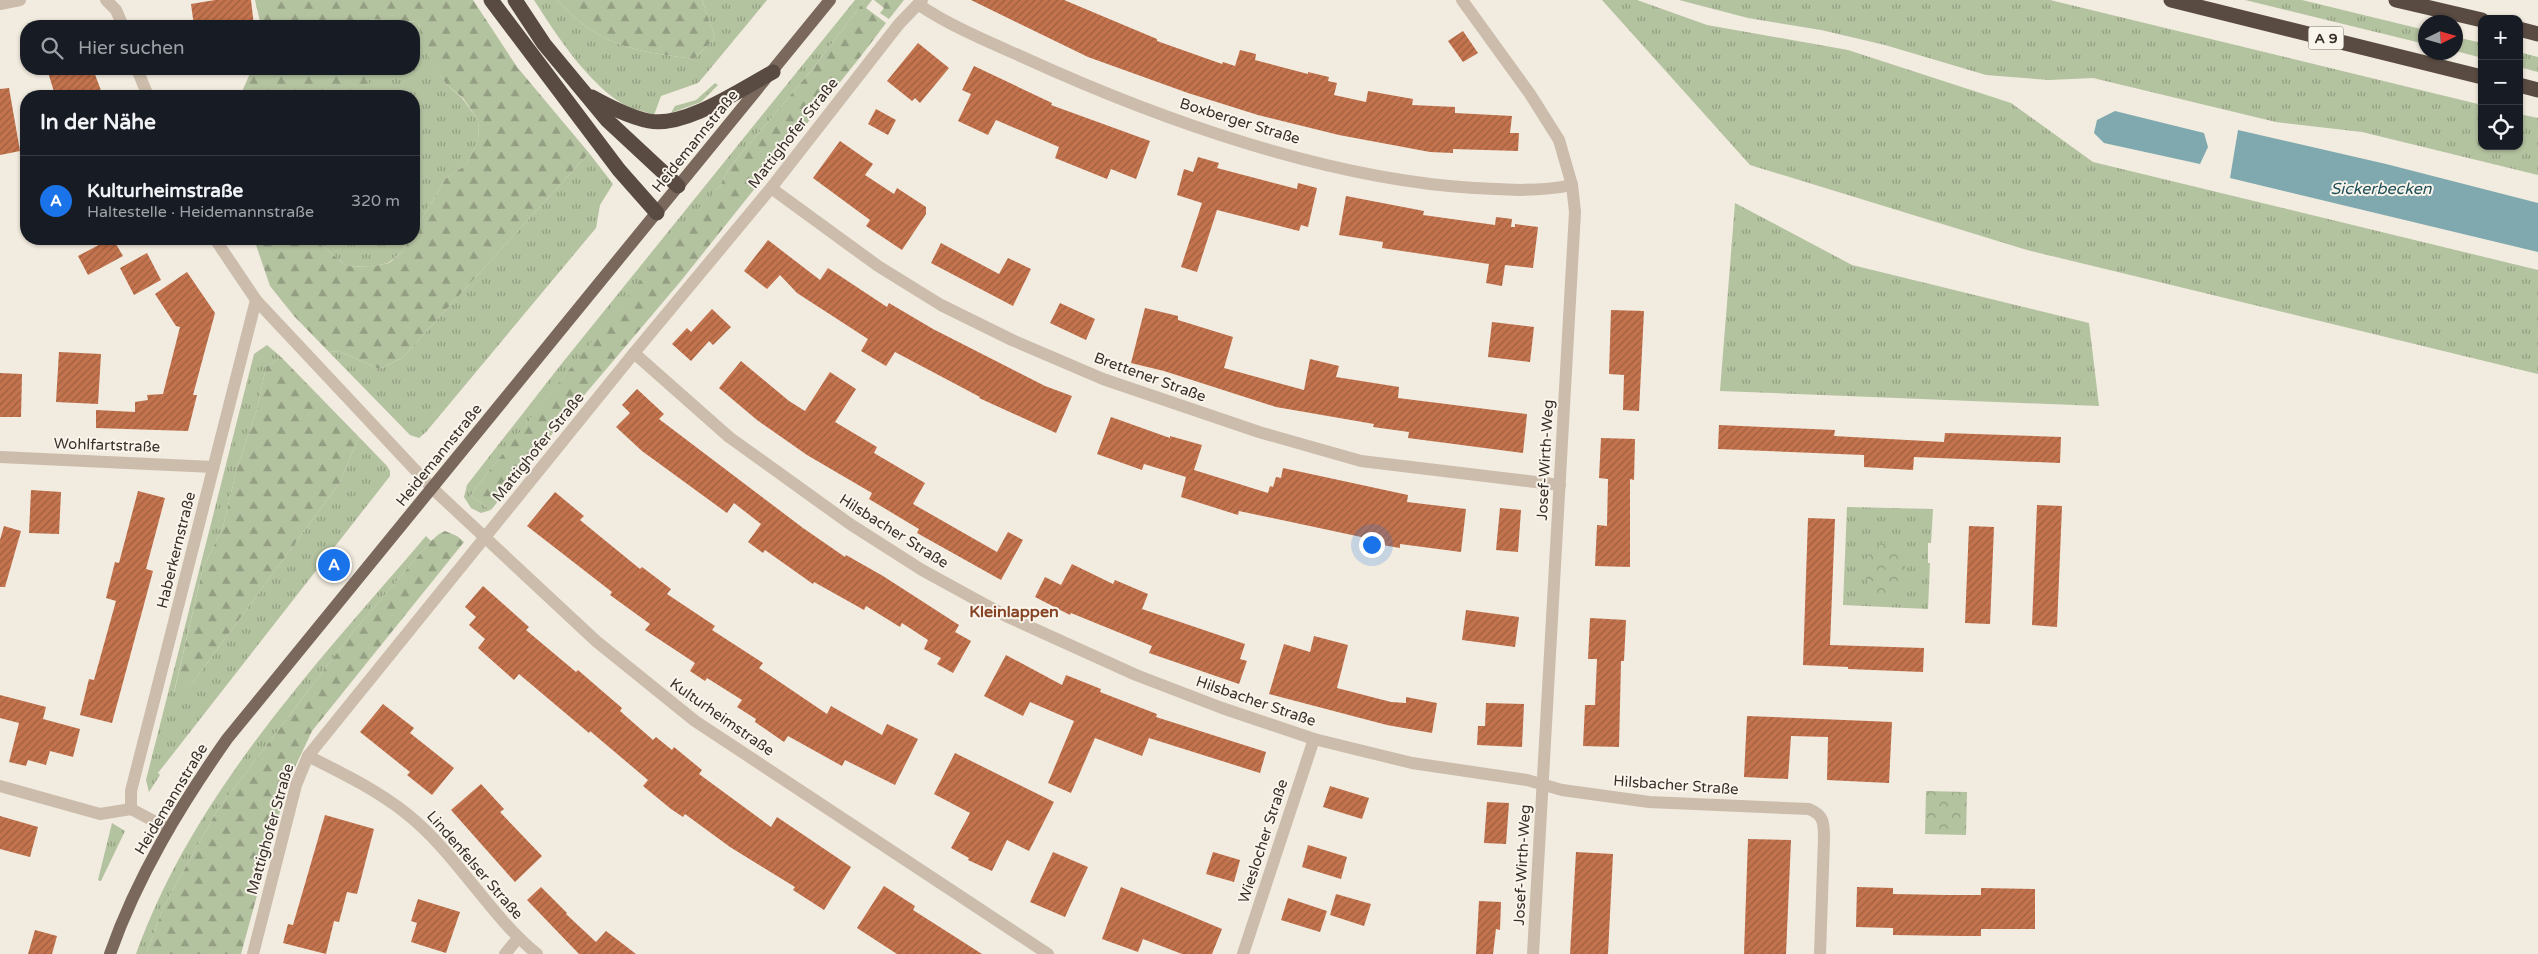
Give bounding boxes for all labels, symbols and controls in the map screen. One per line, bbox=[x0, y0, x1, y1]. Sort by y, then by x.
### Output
north arrow bbox=[2418, 15, 2463, 60]
map controls bbox=[2478, 15, 2523, 150]
button: + bbox=[2478, 15, 2523, 60]
search box bbox=[20, 20, 420, 75]
road number: A 9 bbox=[2308, 26, 2344, 49]
icon: search bbox=[38, 34, 66, 62]
text: Hier suchen bbox=[78, 37, 185, 59]
button: − bbox=[2478, 60, 2523, 105]
street label: Mattighofer Straße bbox=[744, 74, 842, 192]
street label: Heidemannstraße bbox=[648, 86, 742, 196]
street label: Boxberger Straße bbox=[1178, 94, 1302, 148]
button: locate bbox=[2478, 105, 2523, 150]
text: In der Nähe bbox=[40, 110, 156, 135]
water label: Sickerbecken bbox=[2330, 179, 2433, 199]
text: Kulturheimstraße bbox=[87, 180, 243, 202]
text: A bbox=[50, 191, 62, 211]
text: 320 m bbox=[351, 191, 400, 211]
text: Haltestelle · Heidemannstraße bbox=[87, 202, 314, 222]
street label: Brettener Straße bbox=[1092, 348, 1208, 406]
street label: Mattighofer Straße bbox=[488, 389, 588, 505]
street label: Josef-Wirth-Weg bbox=[1533, 399, 1557, 521]
street label: Heidemannstraße bbox=[392, 400, 486, 510]
street label: Wohlfartstraße bbox=[53, 434, 161, 456]
street label: Haberkernstraße bbox=[153, 490, 199, 610]
street label: Hilsbacher Straße bbox=[836, 490, 952, 572]
your location bbox=[1359, 532, 1385, 558]
pin: A bbox=[318, 546, 350, 584]
district label: Kleinlappen bbox=[969, 602, 1059, 622]
street label: Hilsbacher Straße bbox=[1194, 672, 1318, 730]
street label: Kulturheimstraße bbox=[666, 674, 778, 760]
street label: Heidemannstraße bbox=[131, 740, 211, 858]
street label: Mattighofer Straße bbox=[243, 761, 297, 897]
street label: Hilsbacher Straße bbox=[1613, 772, 1739, 798]
street label: Wieslocher Straße bbox=[1235, 777, 1291, 905]
street label: Josef-Wirth-Weg bbox=[1510, 804, 1534, 926]
street label: Lindenfelser Straße bbox=[423, 807, 527, 923]

